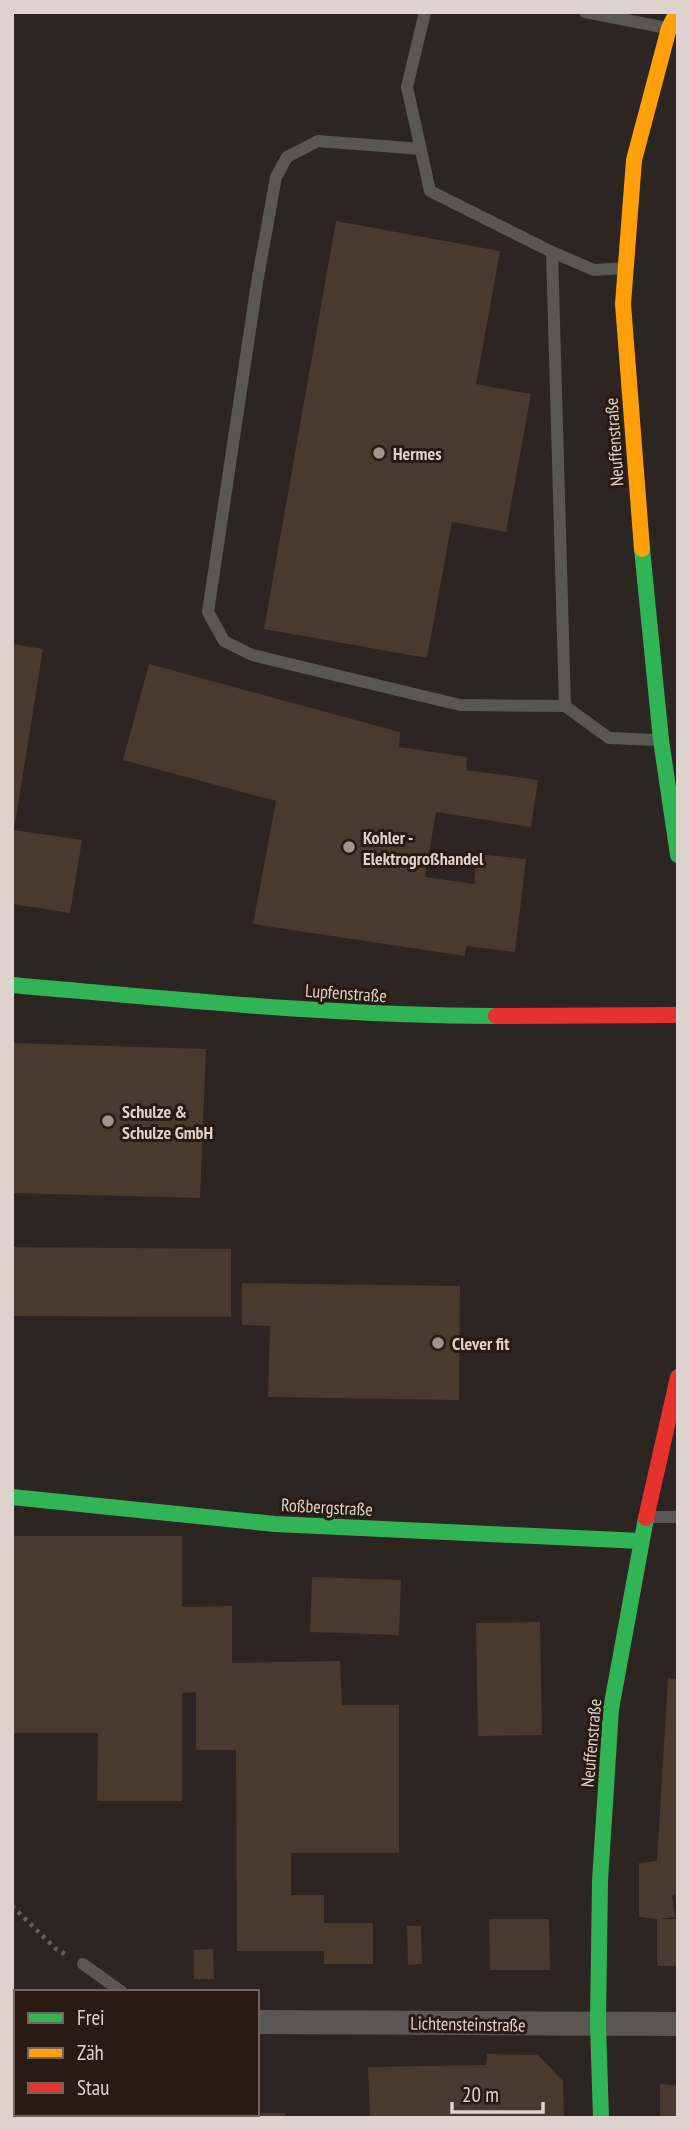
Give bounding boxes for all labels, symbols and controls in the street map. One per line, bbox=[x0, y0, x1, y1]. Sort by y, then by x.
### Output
street label: Neuffenstraße bbox=[599, 397, 629, 487]
place label: Hermes bbox=[393, 442, 442, 465]
marker: Hermes bbox=[371, 445, 387, 461]
place label: Kohler - Elektrogroßhandel bbox=[363, 826, 484, 870]
marker: Kohler - Elektrogroßhandel bbox=[341, 839, 357, 855]
street label: Lupfenstraße bbox=[304, 979, 388, 1007]
place label: Schulze & Schulze GmbH bbox=[122, 1100, 213, 1144]
marker: Schulze & Schulze GmbH bbox=[100, 1113, 116, 1129]
place label: Clever fit bbox=[452, 1332, 510, 1355]
marker: Clever fit bbox=[430, 1335, 446, 1351]
street label: Roßbergstraße bbox=[281, 1493, 373, 1521]
street label: Neuffenstraße bbox=[576, 1698, 606, 1788]
legend bbox=[14, 1990, 259, 2116]
text: Frei bbox=[77, 2004, 105, 2031]
street label: Lichtensteinstraße bbox=[410, 2011, 526, 2037]
text: Zäh bbox=[77, 2039, 104, 2066]
scale bar bbox=[452, 2070, 543, 2114]
text: Stau bbox=[77, 2074, 109, 2101]
text: 20 m bbox=[462, 2081, 499, 2108]

